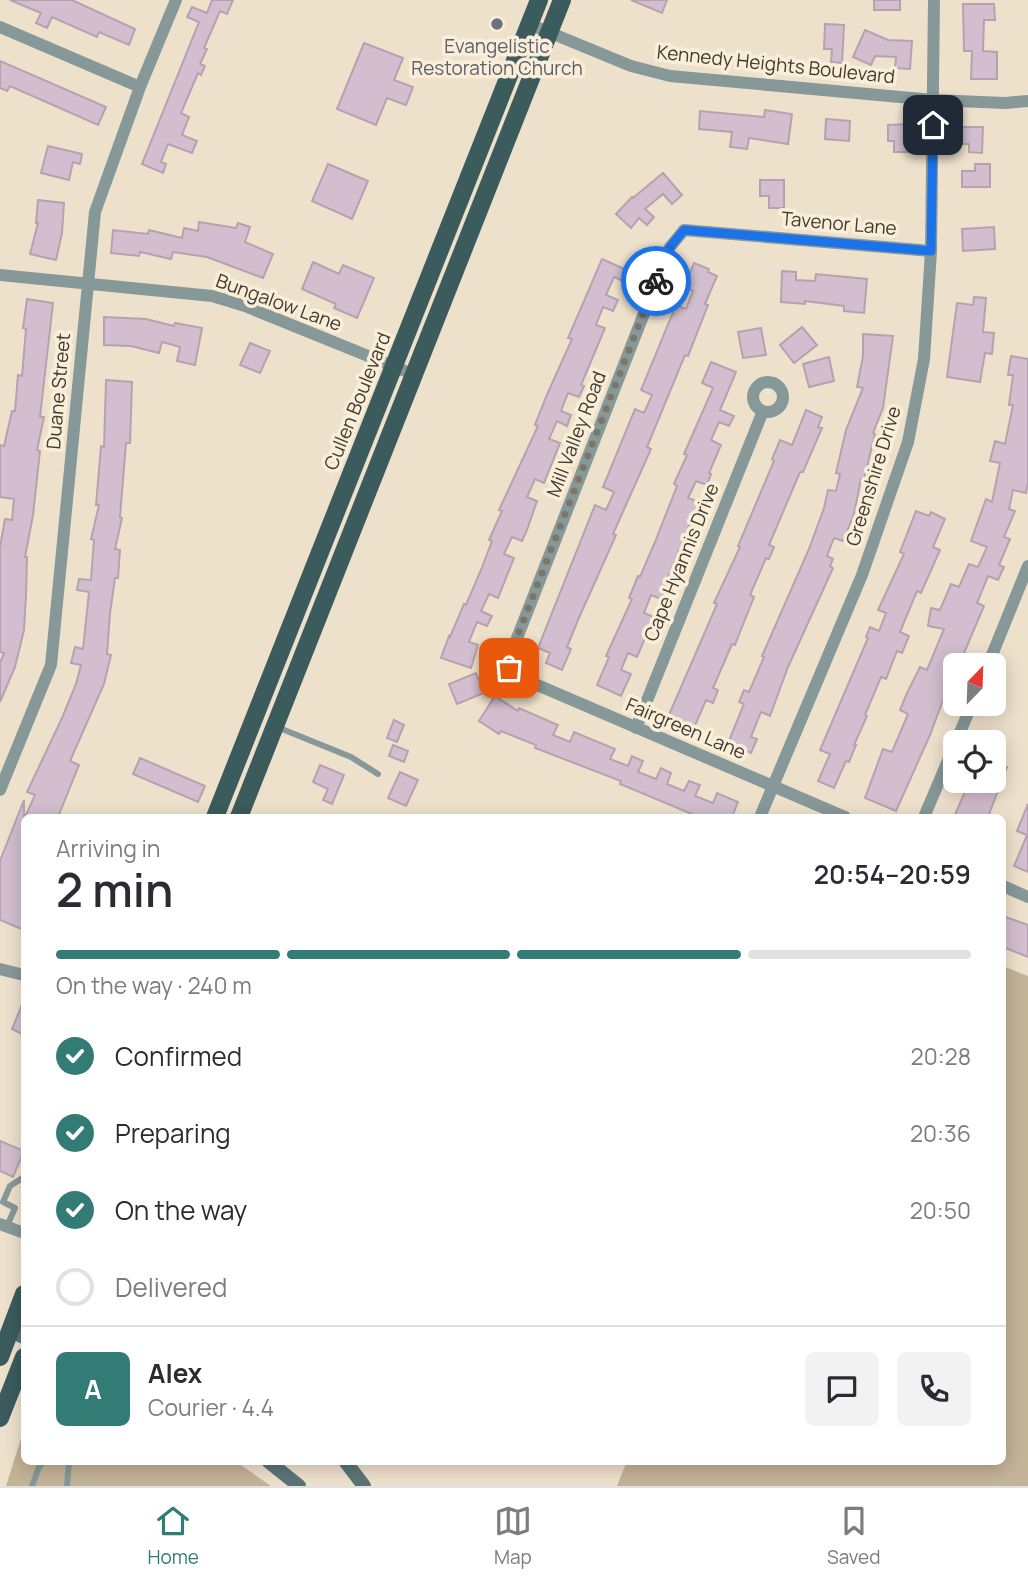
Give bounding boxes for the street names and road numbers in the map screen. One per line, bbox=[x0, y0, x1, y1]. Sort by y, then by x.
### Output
street label: Kennedy Heights Boulevard bbox=[656, 39, 896, 89]
street label: Tavenor Lane bbox=[780, 205, 898, 241]
street label: Bungalow Lane bbox=[212, 267, 346, 337]
street label: Cullen Boulevard bbox=[317, 328, 397, 474]
street label: Duane Street bbox=[40, 332, 76, 450]
street label: Mill Valley Road bbox=[540, 367, 612, 501]
street label: Greenshire Drive bbox=[839, 403, 907, 549]
street label: Cape Hyannis Drive bbox=[637, 479, 725, 645]
street label: Fairgreen Lane bbox=[622, 691, 750, 765]

